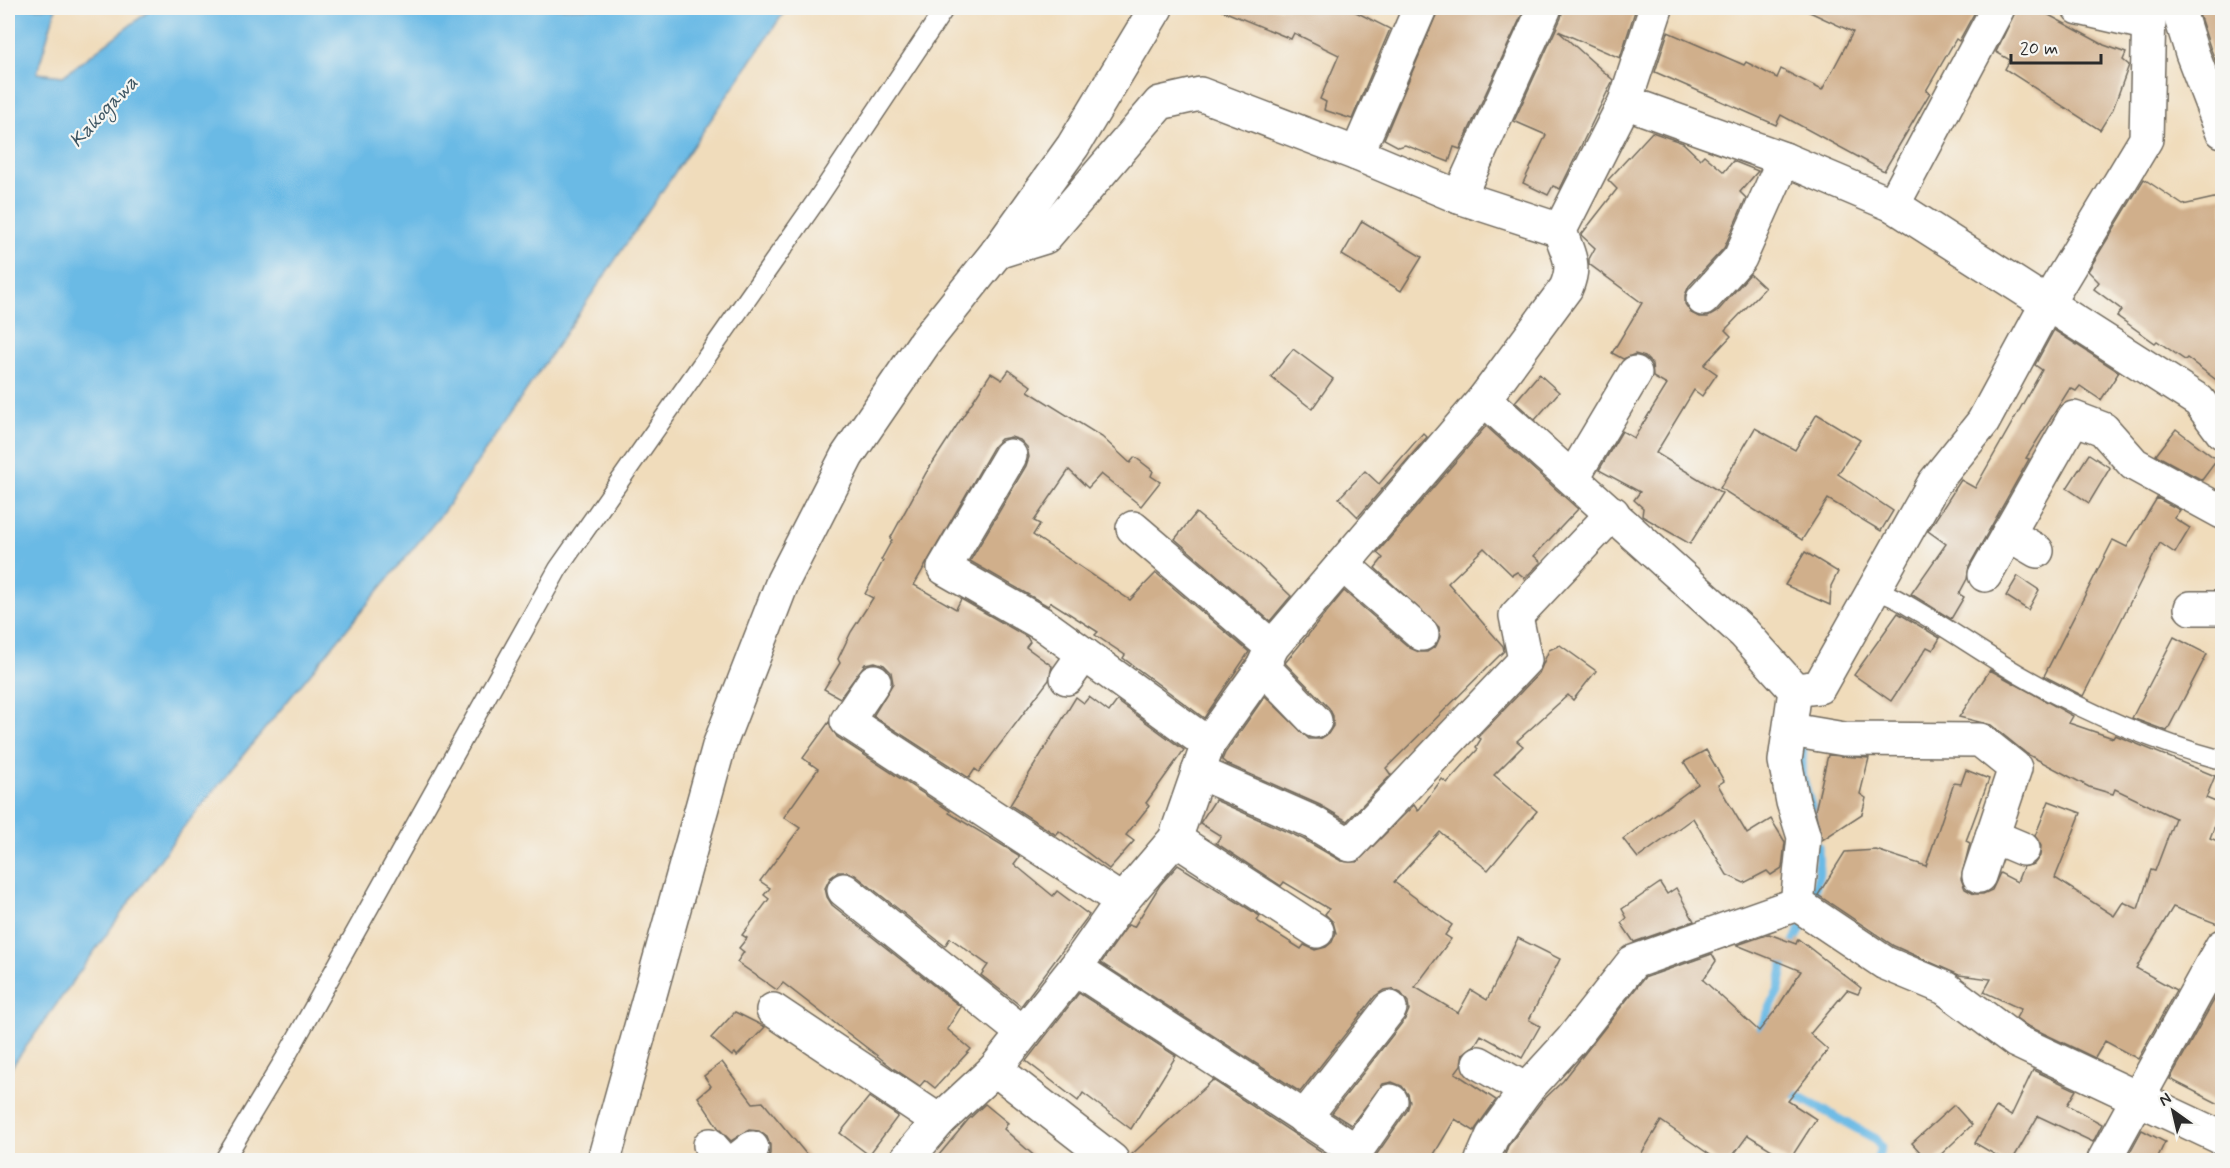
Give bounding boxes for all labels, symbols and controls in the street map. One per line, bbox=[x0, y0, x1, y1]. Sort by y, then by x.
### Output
scale bar bbox=[2011, 27, 2101, 65]
text: 20 m bbox=[2020, 37, 2058, 61]
water label: Kakogawa bbox=[64, 70, 146, 155]
north arrow bbox=[2143, 1081, 2203, 1141]
text: N bbox=[2155, 1088, 2176, 1111]

